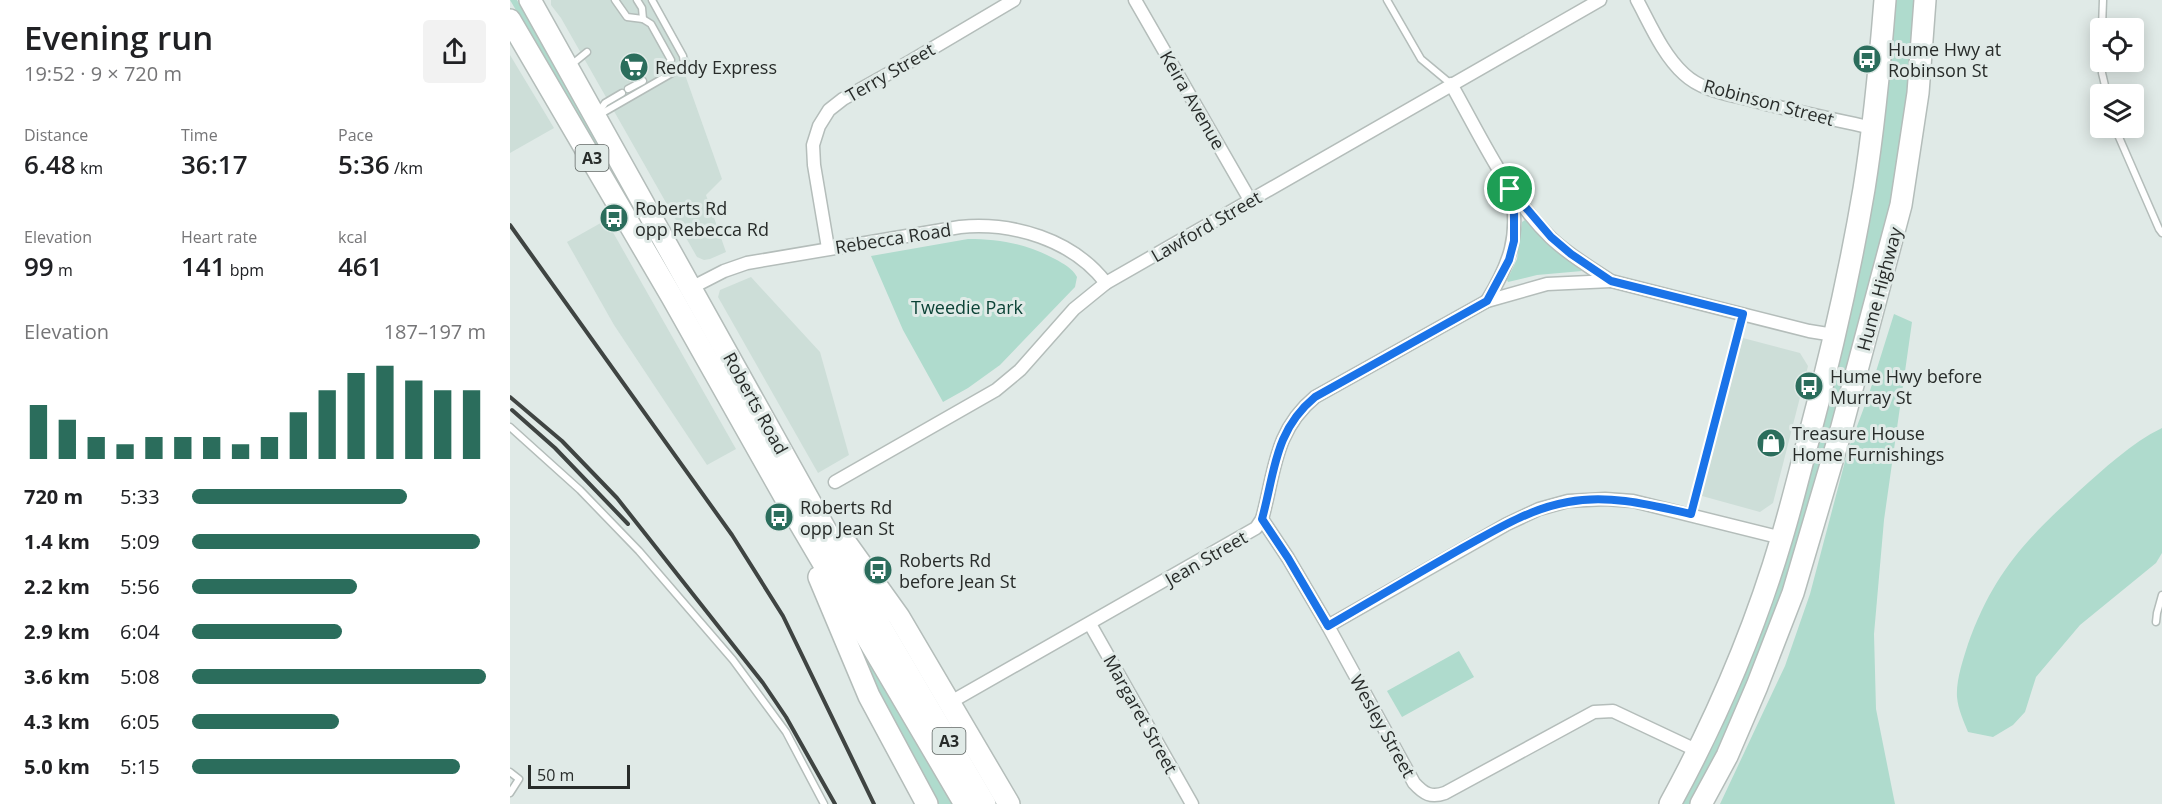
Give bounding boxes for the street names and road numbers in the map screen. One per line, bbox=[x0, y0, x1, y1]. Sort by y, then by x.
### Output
street label: Terry Street bbox=[841, 37, 939, 107]
street label: Keira Avenue bbox=[1155, 46, 1231, 154]
street label: Robinson Street bbox=[1701, 73, 1837, 131]
road number: A3 bbox=[576, 145, 608, 171]
street label: Lawford Street bbox=[1146, 185, 1266, 267]
street label: Rebecca Road bbox=[833, 217, 953, 259]
street label: Hume Highway bbox=[1851, 223, 1907, 354]
street label: Roberts Road bbox=[718, 348, 794, 458]
street label: Jean Street bbox=[1159, 525, 1251, 592]
street label: Margaret Street bbox=[1098, 650, 1184, 778]
street label: Wesley Street bbox=[1345, 670, 1421, 782]
road number: A3 bbox=[932, 728, 966, 754]

